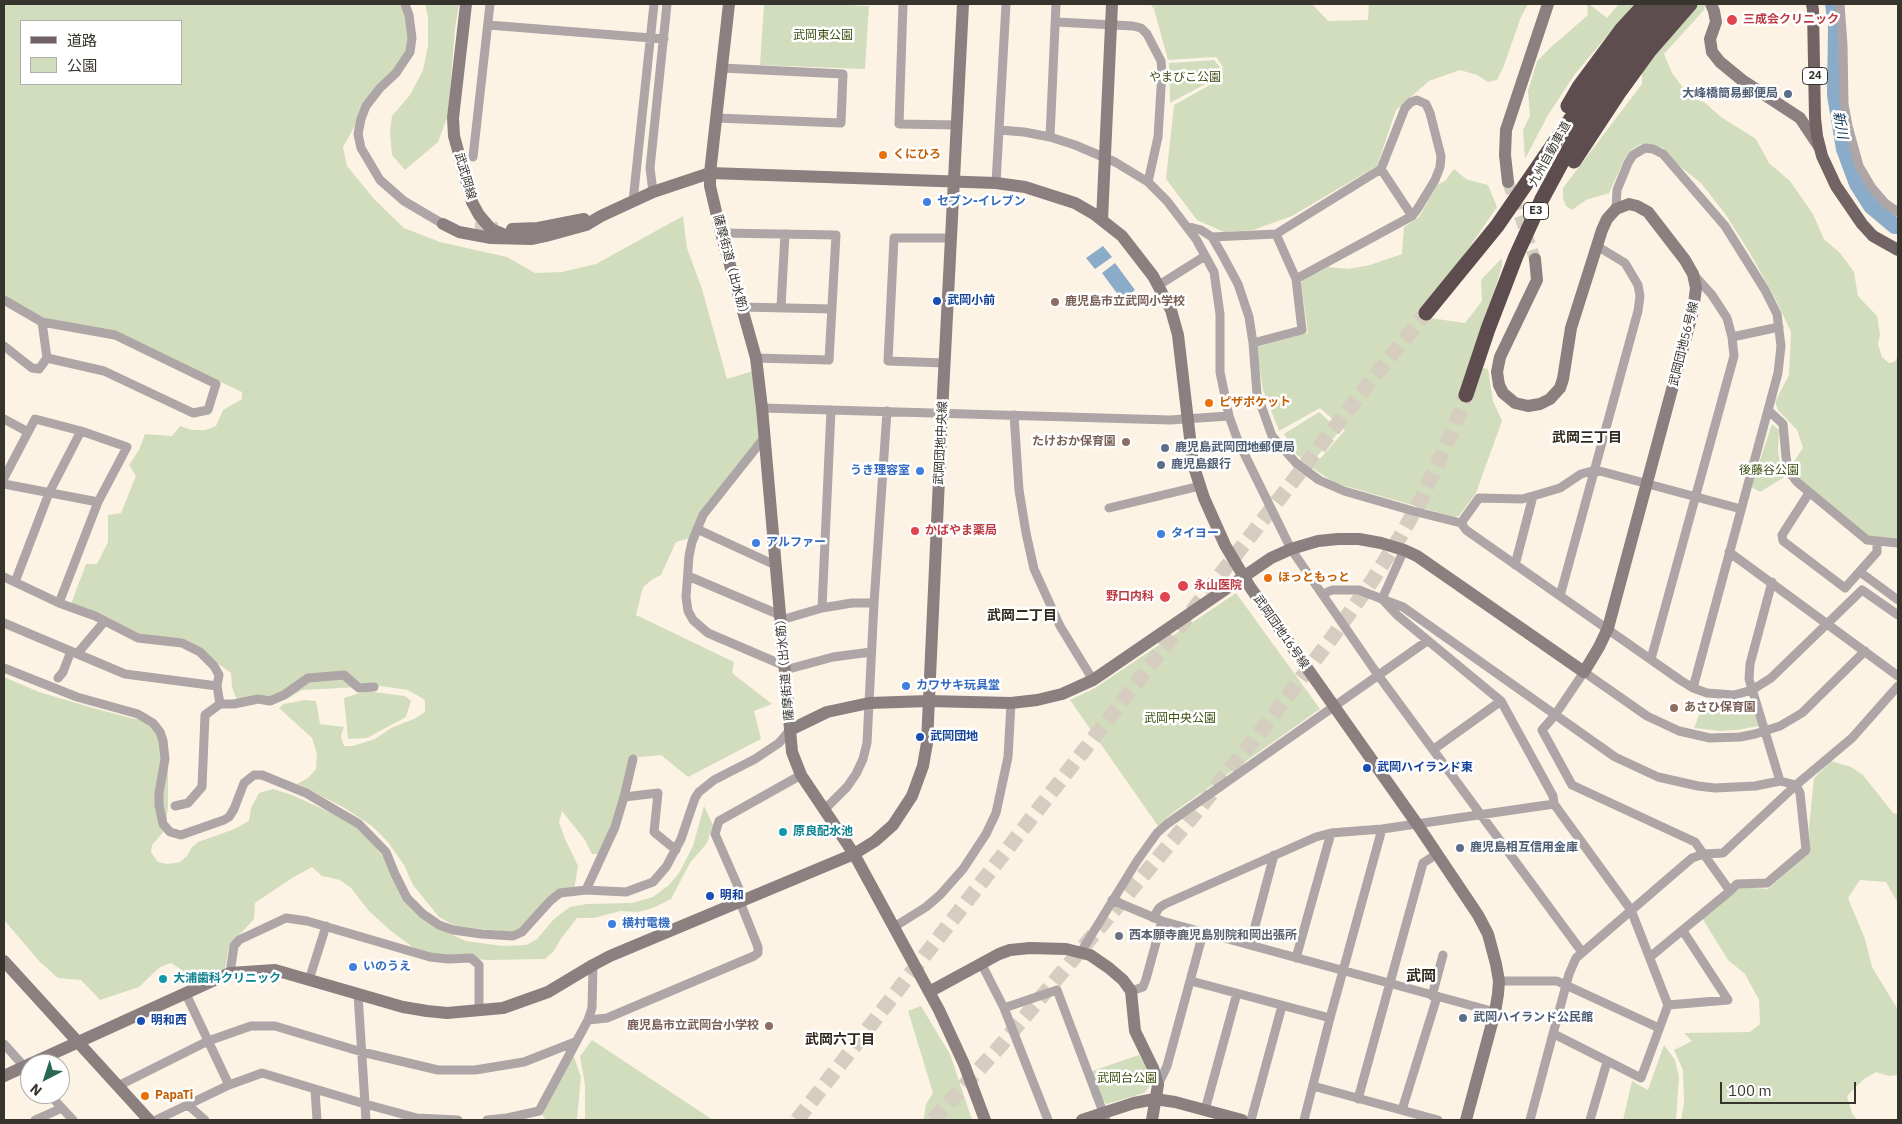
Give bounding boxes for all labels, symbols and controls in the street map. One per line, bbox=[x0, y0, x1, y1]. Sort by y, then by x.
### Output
marker: 三成会クリニック bbox=[1725, 13, 1739, 27]
place label: 三成会クリニック bbox=[1743, 13, 1839, 27]
legend bbox=[20, 20, 182, 85]
park label: 武岡東公園 bbox=[793, 29, 853, 43]
text: 道路 bbox=[67, 31, 97, 50]
text: 公園 bbox=[67, 56, 97, 75]
road number: 24 bbox=[1802, 68, 1828, 84]
park label: やまびこ公園 bbox=[1149, 71, 1221, 85]
place label: 大峰橋簡易郵便局 bbox=[1682, 87, 1778, 101]
marker: 大峰橋簡易郵便局 bbox=[1782, 88, 1794, 100]
water label: 新川 bbox=[1829, 110, 1851, 140]
street label: 九州自動車道 bbox=[1526, 119, 1574, 189]
place label: くにひろ bbox=[893, 148, 941, 162]
marker: くにひろ bbox=[877, 149, 889, 161]
street label: 武武岡線 bbox=[451, 151, 479, 201]
place label: セブン-イレブン bbox=[937, 195, 1026, 209]
marker: セブン-イレブン bbox=[921, 196, 933, 208]
road number: E3 bbox=[1524, 202, 1548, 220]
street label: 薩摩街道（出水筋） bbox=[710, 213, 752, 321]
place label: 武岡小前 bbox=[947, 294, 995, 308]
marker: 武岡小前 bbox=[931, 295, 943, 307]
place label: 鹿児島市立武岡小学校 bbox=[1065, 295, 1185, 309]
marker: 鹿児島市立武岡小学校 bbox=[1049, 296, 1061, 308]
street label: 武岡団地56号線 bbox=[1667, 300, 1701, 388]
place label: ピザポケット bbox=[1219, 396, 1291, 410]
marker: ピザポケット bbox=[1203, 397, 1215, 409]
street label: 武岡団地中央線 bbox=[932, 401, 950, 485]
district label: 武岡三丁目 bbox=[1552, 430, 1622, 446]
place label: たけおか保育園 bbox=[1032, 435, 1116, 449]
marker: たけおか保育園 bbox=[1120, 436, 1132, 448]
place label: 鹿児島武岡団地郵便局 bbox=[1175, 441, 1295, 455]
marker: 鹿児島武岡団地郵便局 bbox=[1159, 442, 1171, 454]
place label: 鹿児島銀行 bbox=[1171, 458, 1231, 472]
marker: 鹿児島銀行 bbox=[1155, 459, 1167, 471]
place label: うき理容室 bbox=[850, 464, 910, 478]
park label: 後藤谷公園 bbox=[1739, 464, 1799, 478]
marker: うき理容室 bbox=[914, 465, 926, 477]
place label: かばやま薬局 bbox=[925, 524, 997, 538]
marker: かばやま薬局 bbox=[909, 525, 921, 537]
place label: タイヨー bbox=[1171, 527, 1219, 541]
marker: タイヨー bbox=[1155, 528, 1167, 540]
place label: アルファー bbox=[766, 536, 826, 550]
marker: アルファー bbox=[750, 537, 762, 549]
place label: ほっともっと bbox=[1278, 571, 1350, 585]
marker: ほっともっと bbox=[1262, 572, 1274, 584]
marker: 永山医院 bbox=[1176, 579, 1190, 593]
place label: 永山医院 bbox=[1194, 579, 1242, 593]
place label: 野口内科 bbox=[1106, 590, 1154, 604]
marker: 野口内科 bbox=[1158, 590, 1172, 604]
street label: 武岡団地16号線 bbox=[1250, 592, 1312, 672]
district label: 武岡二丁目 bbox=[987, 608, 1057, 624]
street label: 薩摩街道（出水筋） bbox=[773, 613, 797, 721]
place label: カワサキ玩具堂 bbox=[916, 679, 1000, 693]
marker: カワサキ玩具堂 bbox=[900, 680, 912, 692]
place label: あさひ保育園 bbox=[1684, 701, 1756, 715]
marker: あさひ保育園 bbox=[1668, 702, 1680, 714]
park label: 武岡中央公園 bbox=[1144, 712, 1216, 726]
place label: 武岡団地 bbox=[930, 730, 978, 744]
marker: 武岡団地 bbox=[914, 731, 926, 743]
place label: 武岡ハイランド東 bbox=[1377, 761, 1473, 775]
marker: 武岡ハイランド東 bbox=[1361, 762, 1373, 774]
place label: 原良配水池 bbox=[793, 825, 853, 839]
marker: 原良配水池 bbox=[777, 826, 789, 838]
place label: 鹿児島相互信用金庫 bbox=[1470, 841, 1578, 855]
marker: 鹿児島相互信用金庫 bbox=[1454, 842, 1466, 854]
place label: 明和 bbox=[720, 889, 744, 903]
marker: 明和 bbox=[704, 890, 716, 902]
place label: 横村電機 bbox=[622, 917, 670, 931]
marker: 横村電機 bbox=[606, 918, 618, 930]
place label: 西本願寺鹿児島別院和岡出張所 bbox=[1129, 929, 1297, 943]
marker: 西本願寺鹿児島別院和岡出張所 bbox=[1113, 930, 1125, 942]
place label: いのうえ bbox=[363, 960, 411, 974]
marker: いのうえ bbox=[347, 961, 359, 973]
district label: 武岡 bbox=[1406, 968, 1436, 986]
place label: 大浦歯科クリニック bbox=[173, 972, 281, 986]
marker: 大浦歯科クリニック bbox=[157, 973, 169, 985]
place label: 武岡ハイランド公民館 bbox=[1473, 1011, 1593, 1025]
marker: 武岡ハイランド公民館 bbox=[1457, 1012, 1469, 1024]
place label: 明和西 bbox=[151, 1014, 187, 1028]
marker: 明和西 bbox=[135, 1015, 147, 1027]
place label: 鹿児島市立武岡台小学校 bbox=[627, 1019, 759, 1033]
marker: 鹿児島市立武岡台小学校 bbox=[763, 1020, 775, 1032]
district label: 武岡六丁目 bbox=[805, 1032, 875, 1048]
north arrow bbox=[20, 1054, 70, 1104]
park label: 武岡台公園 bbox=[1097, 1072, 1157, 1086]
scale bar bbox=[1722, 1072, 1858, 1104]
text: N bbox=[26, 1080, 46, 1100]
text: 100 m bbox=[1728, 1081, 1772, 1100]
place label: PapaTi bbox=[155, 1089, 193, 1103]
marker: PapaTi bbox=[139, 1090, 151, 1102]

